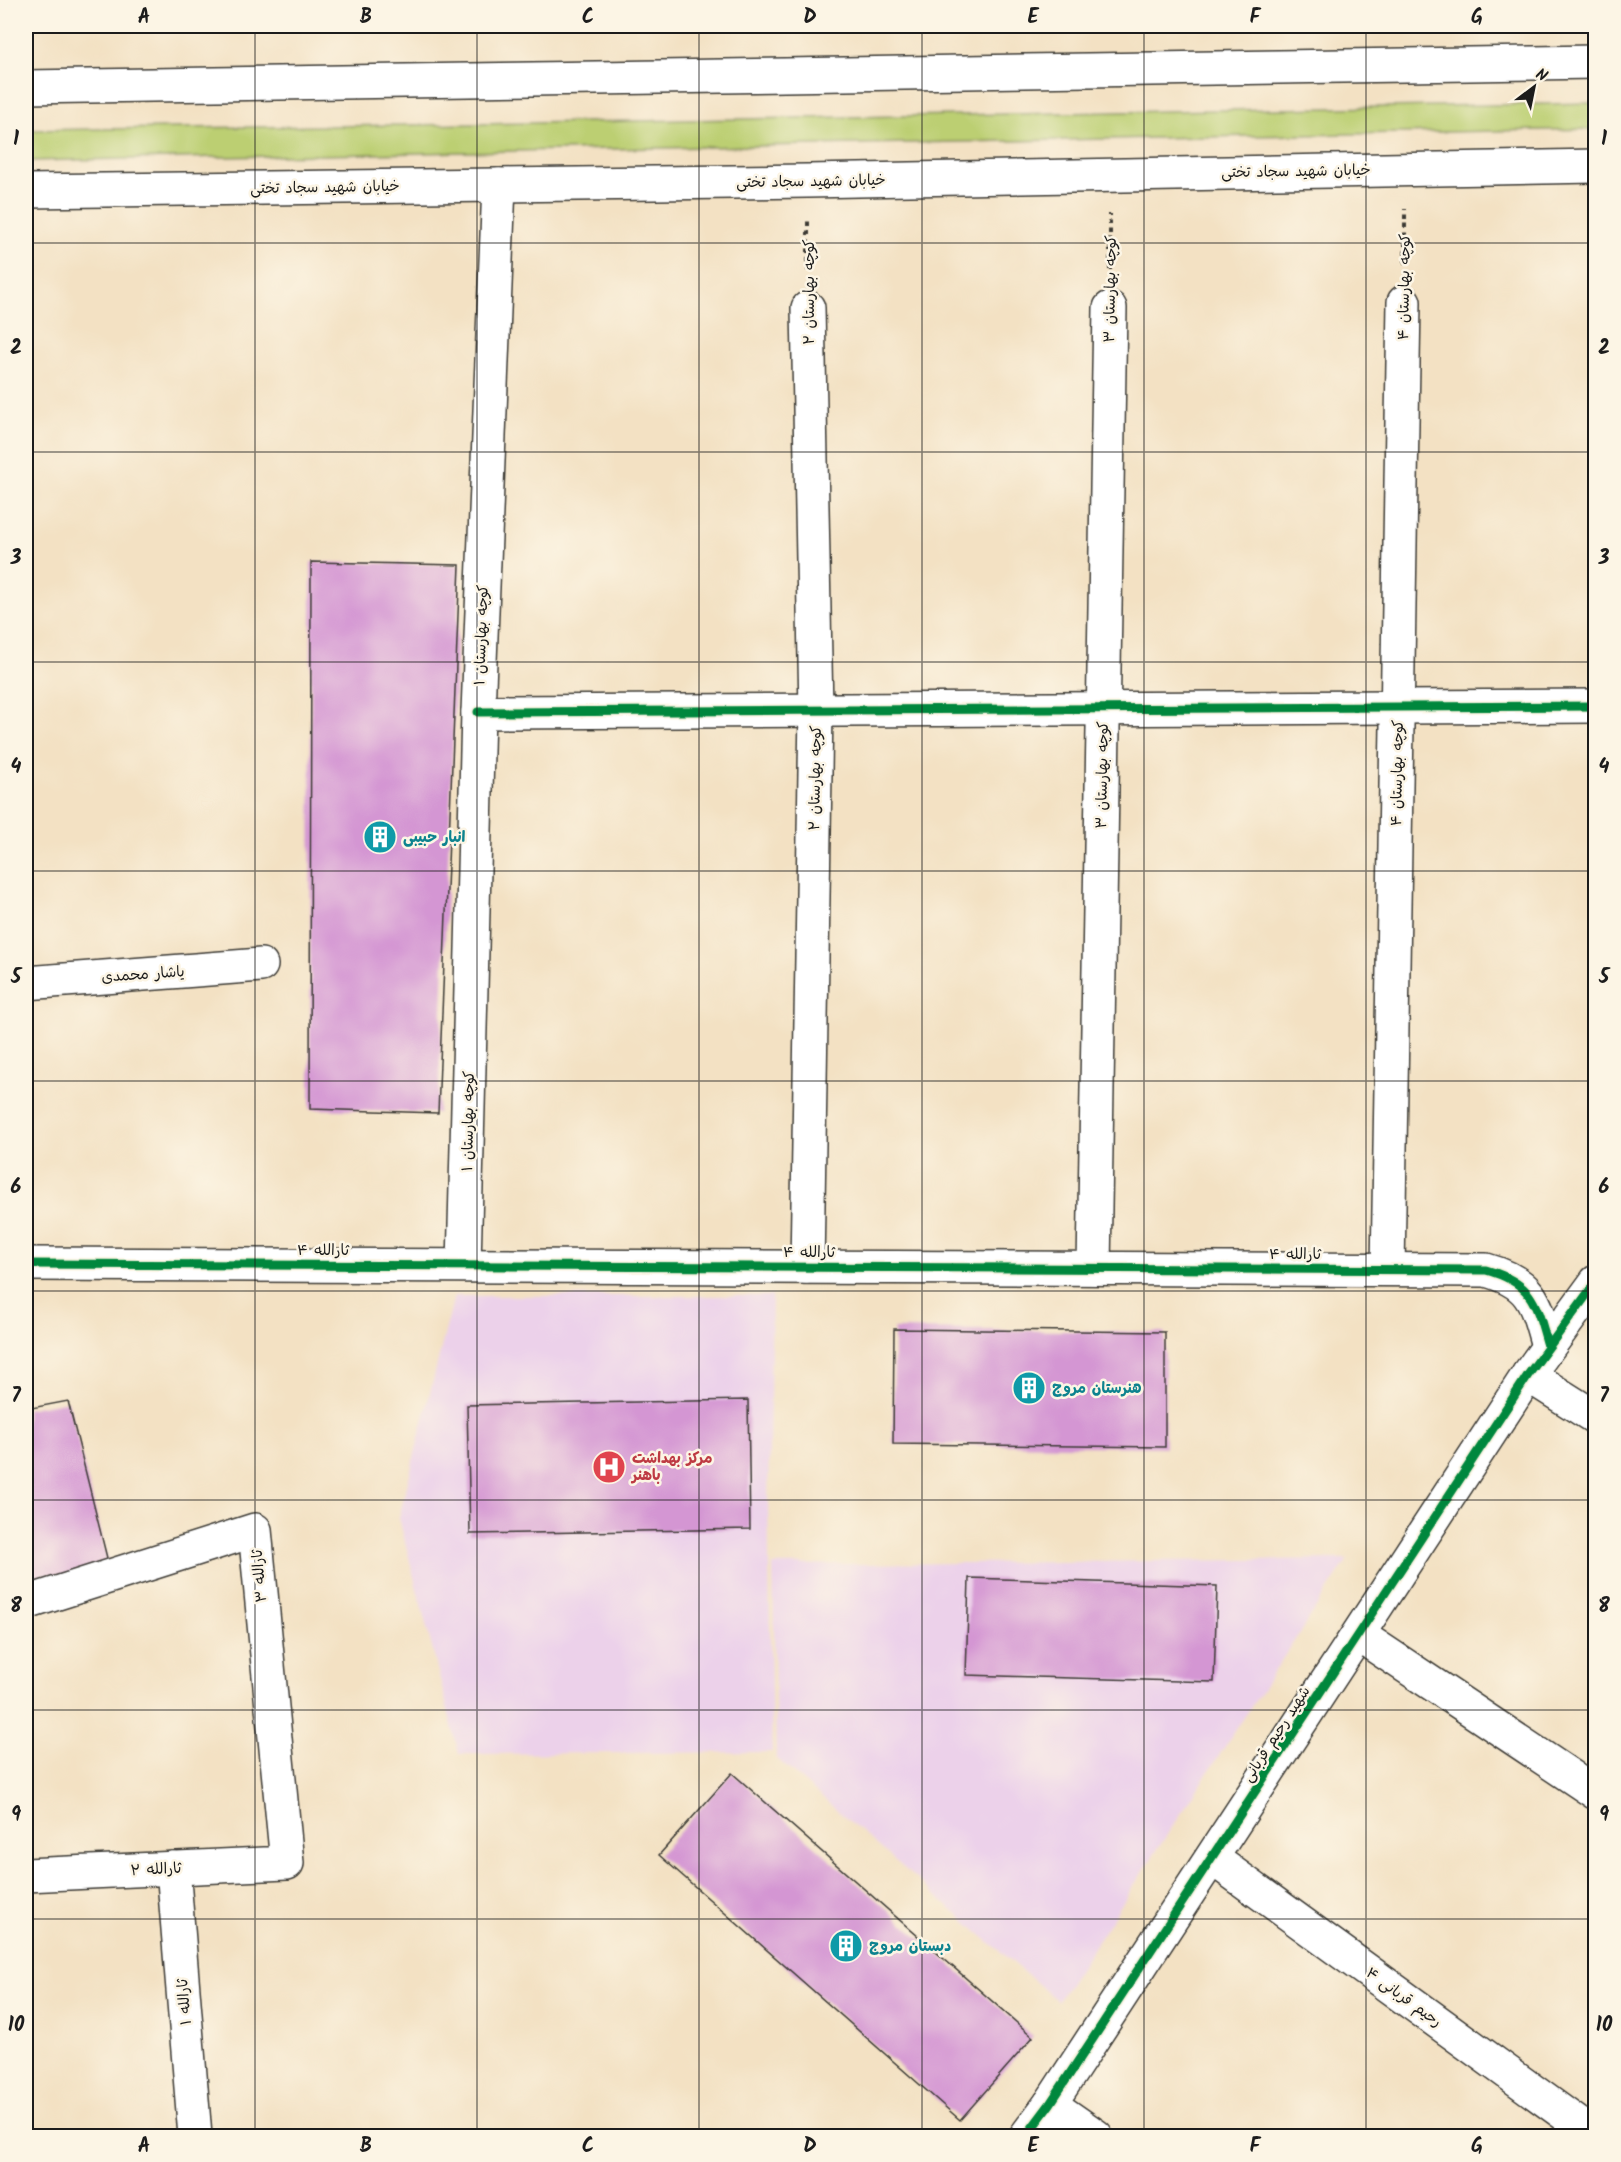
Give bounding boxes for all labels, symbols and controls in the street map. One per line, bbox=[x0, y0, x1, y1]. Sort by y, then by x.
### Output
text: A bbox=[138, 2, 150, 34]
text: B bbox=[360, 2, 372, 34]
text: C bbox=[582, 2, 594, 34]
text: D bbox=[803, 2, 817, 34]
text: E bbox=[1027, 2, 1039, 34]
text: F bbox=[1250, 2, 1262, 34]
text: G bbox=[1471, 2, 1483, 34]
north arrow bbox=[1504, 57, 1564, 117]
text: N bbox=[1530, 62, 1552, 89]
text: 1 bbox=[13, 124, 19, 156]
text: 1 bbox=[1601, 124, 1607, 156]
street label: خیابان شهید سجاد تختی bbox=[1221, 159, 1371, 185]
street label: خیابان شهید سجاد تختی bbox=[736, 169, 886, 195]
street label: خیابان شهید سجاد تختی bbox=[250, 175, 400, 201]
street label: کوچه بهارستان ۴ bbox=[1392, 234, 1418, 340]
street label: کوچه بهارستان ۳ bbox=[1098, 235, 1124, 343]
street label: کوچه بهارستان ۲ bbox=[798, 239, 822, 345]
text: 2 bbox=[10, 333, 22, 365]
text: 2 bbox=[1598, 333, 1610, 365]
text: 3 bbox=[10, 543, 22, 575]
text: 3 bbox=[1598, 543, 1610, 575]
street label: کوچه بهارستان ۱ bbox=[468, 584, 496, 686]
street label: کوچه بهارستان ۴ bbox=[1385, 720, 1411, 826]
street label: کوچه بهارستان ۳ bbox=[1090, 721, 1116, 829]
street label: کوچه بهارستان ۲ bbox=[803, 725, 829, 831]
text: 4 bbox=[11, 752, 22, 784]
text: 4 bbox=[1599, 752, 1610, 784]
building icon: انبار حبیبی bbox=[362, 819, 398, 855]
place label: انبار حبیبی bbox=[403, 826, 466, 850]
street label: یاشار محمدی bbox=[101, 960, 186, 990]
text: 5 bbox=[10, 962, 23, 994]
text: 5 bbox=[1598, 962, 1611, 994]
street label: کوچه بهارستان ۱ bbox=[456, 1070, 482, 1172]
text: 6 bbox=[11, 1172, 22, 1204]
text: 6 bbox=[1599, 1172, 1610, 1204]
street label: ثارالله ۴ bbox=[297, 1239, 350, 1263]
street label: ثارالله ۴ bbox=[783, 1241, 836, 1265]
street label: ثارالله ۴ bbox=[1269, 1243, 1322, 1267]
building icon: هنرستان مروج bbox=[1011, 1370, 1047, 1406]
place label: هنرستان مروج bbox=[1052, 1377, 1142, 1401]
text: 7 bbox=[11, 1381, 21, 1413]
text: 7 bbox=[1599, 1381, 1609, 1413]
place label: مرکز بهداشت باهنر bbox=[630, 1447, 712, 1488]
hospital icon: مرکز بهداشت باهنر bbox=[591, 1449, 627, 1485]
street label: ثارالله ۳ bbox=[246, 1548, 274, 1603]
text: 8 bbox=[10, 1591, 22, 1623]
text: 8 bbox=[1598, 1591, 1610, 1623]
street label: شهید رحیم قربانی bbox=[1237, 1682, 1317, 1787]
text: 9 bbox=[11, 1800, 21, 1832]
text: 9 bbox=[1599, 1800, 1609, 1832]
street label: ثارالله ۲ bbox=[130, 1857, 183, 1883]
building icon: دبستان مروج bbox=[828, 1928, 864, 1964]
place label: دبستان مروج bbox=[869, 1935, 951, 1959]
street label: رحیم قربانی ۴ bbox=[1360, 1962, 1447, 2034]
street label: ثارالله ۱ bbox=[171, 1977, 199, 2026]
text: 10 bbox=[8, 2010, 25, 2042]
text: 10 bbox=[1596, 2010, 1613, 2042]
text: A bbox=[138, 2131, 150, 2162]
text: B bbox=[360, 2131, 372, 2162]
text: C bbox=[582, 2131, 594, 2162]
text: D bbox=[803, 2131, 817, 2162]
text: E bbox=[1027, 2131, 1039, 2162]
text: F bbox=[1250, 2131, 1262, 2162]
text: G bbox=[1471, 2131, 1483, 2162]

